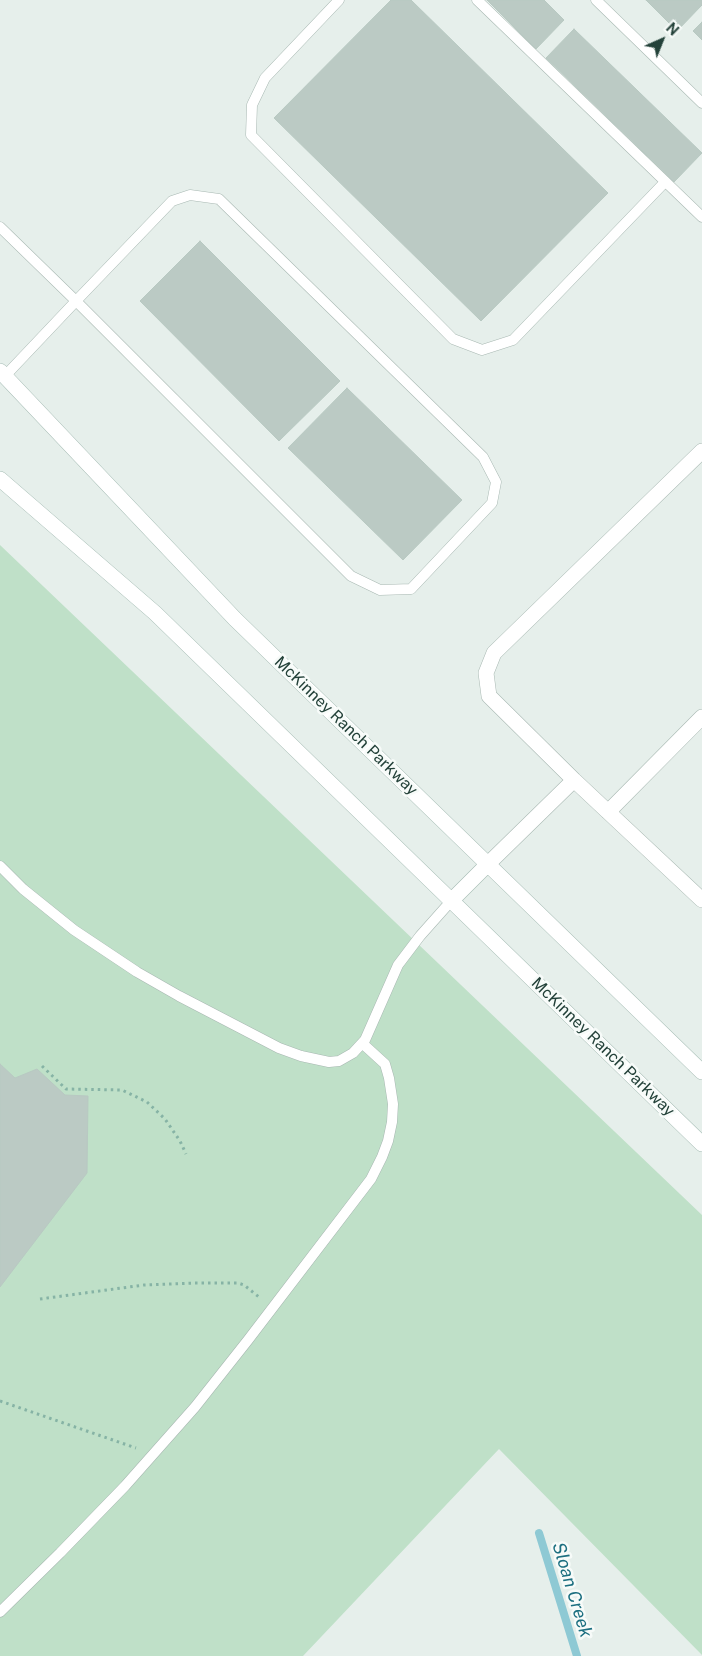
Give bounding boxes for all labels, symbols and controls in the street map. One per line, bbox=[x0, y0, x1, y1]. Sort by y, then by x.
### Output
north arrow bbox=[637, 15, 687, 65]
text: N bbox=[663, 20, 682, 39]
street label: McKinney Ranch Parkway bbox=[270, 653, 422, 799]
street label: McKinney Ranch Parkway bbox=[527, 974, 679, 1120]
water label: Sloan Creek bbox=[547, 1540, 597, 1640]

